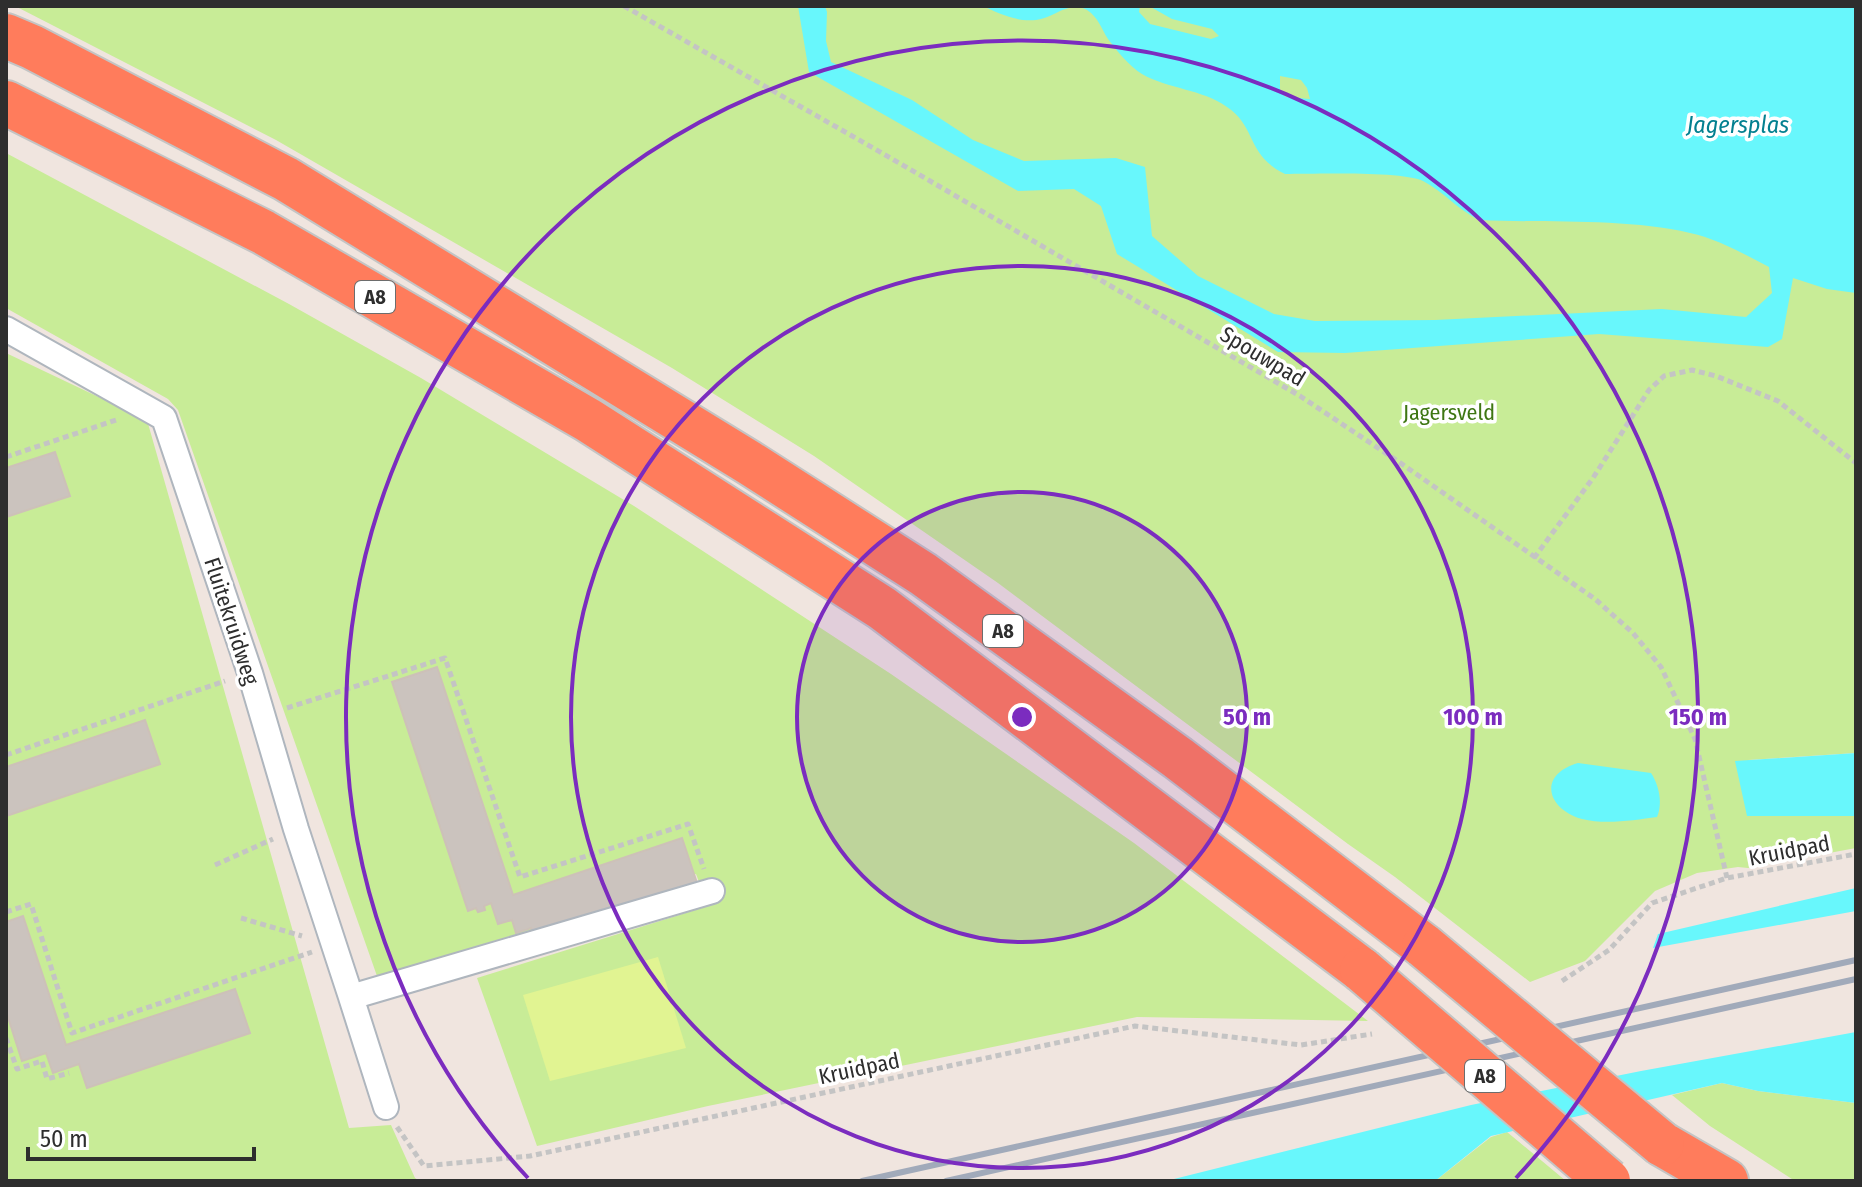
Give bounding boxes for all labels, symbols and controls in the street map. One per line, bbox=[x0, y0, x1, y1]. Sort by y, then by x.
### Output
water label: Jagersplas bbox=[1685, 111, 1789, 139]
road number: A8 bbox=[355, 281, 395, 313]
street label: Spouwpad bbox=[1215, 321, 1310, 392]
park label: Jagersveld bbox=[1403, 399, 1495, 426]
street label: Fluitekruidweg bbox=[198, 554, 265, 689]
road number: A8 bbox=[983, 615, 1023, 647]
centre of rings bbox=[1008, 703, 1036, 731]
text: 50 m bbox=[1223, 703, 1271, 731]
text: 100 m bbox=[1443, 703, 1503, 731]
text: 150 m bbox=[1669, 703, 1727, 731]
street label: Kruidpad bbox=[1746, 829, 1832, 872]
street label: Kruidpad bbox=[816, 1047, 902, 1090]
road number: A8 bbox=[1465, 1060, 1505, 1092]
scale bar bbox=[28, 1111, 254, 1161]
text: 50 m bbox=[40, 1125, 88, 1153]

